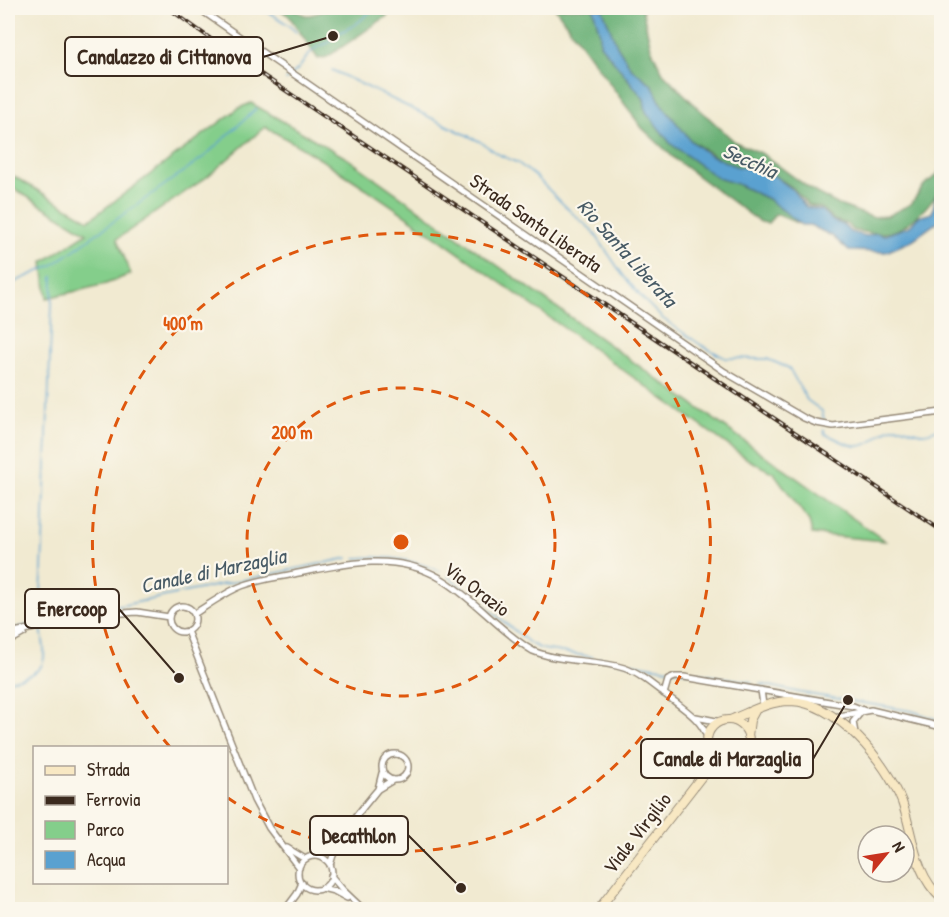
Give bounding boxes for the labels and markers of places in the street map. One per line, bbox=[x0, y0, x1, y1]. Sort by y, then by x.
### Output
callout: Canalazzo di Cittanova bbox=[65, 37, 263, 76]
centre of rings bbox=[391, 532, 411, 552]
callout: Enercoop bbox=[25, 589, 119, 628]
callout: Canale di Marzaglia bbox=[641, 739, 813, 778]
callout: Decathlon bbox=[310, 816, 408, 855]

